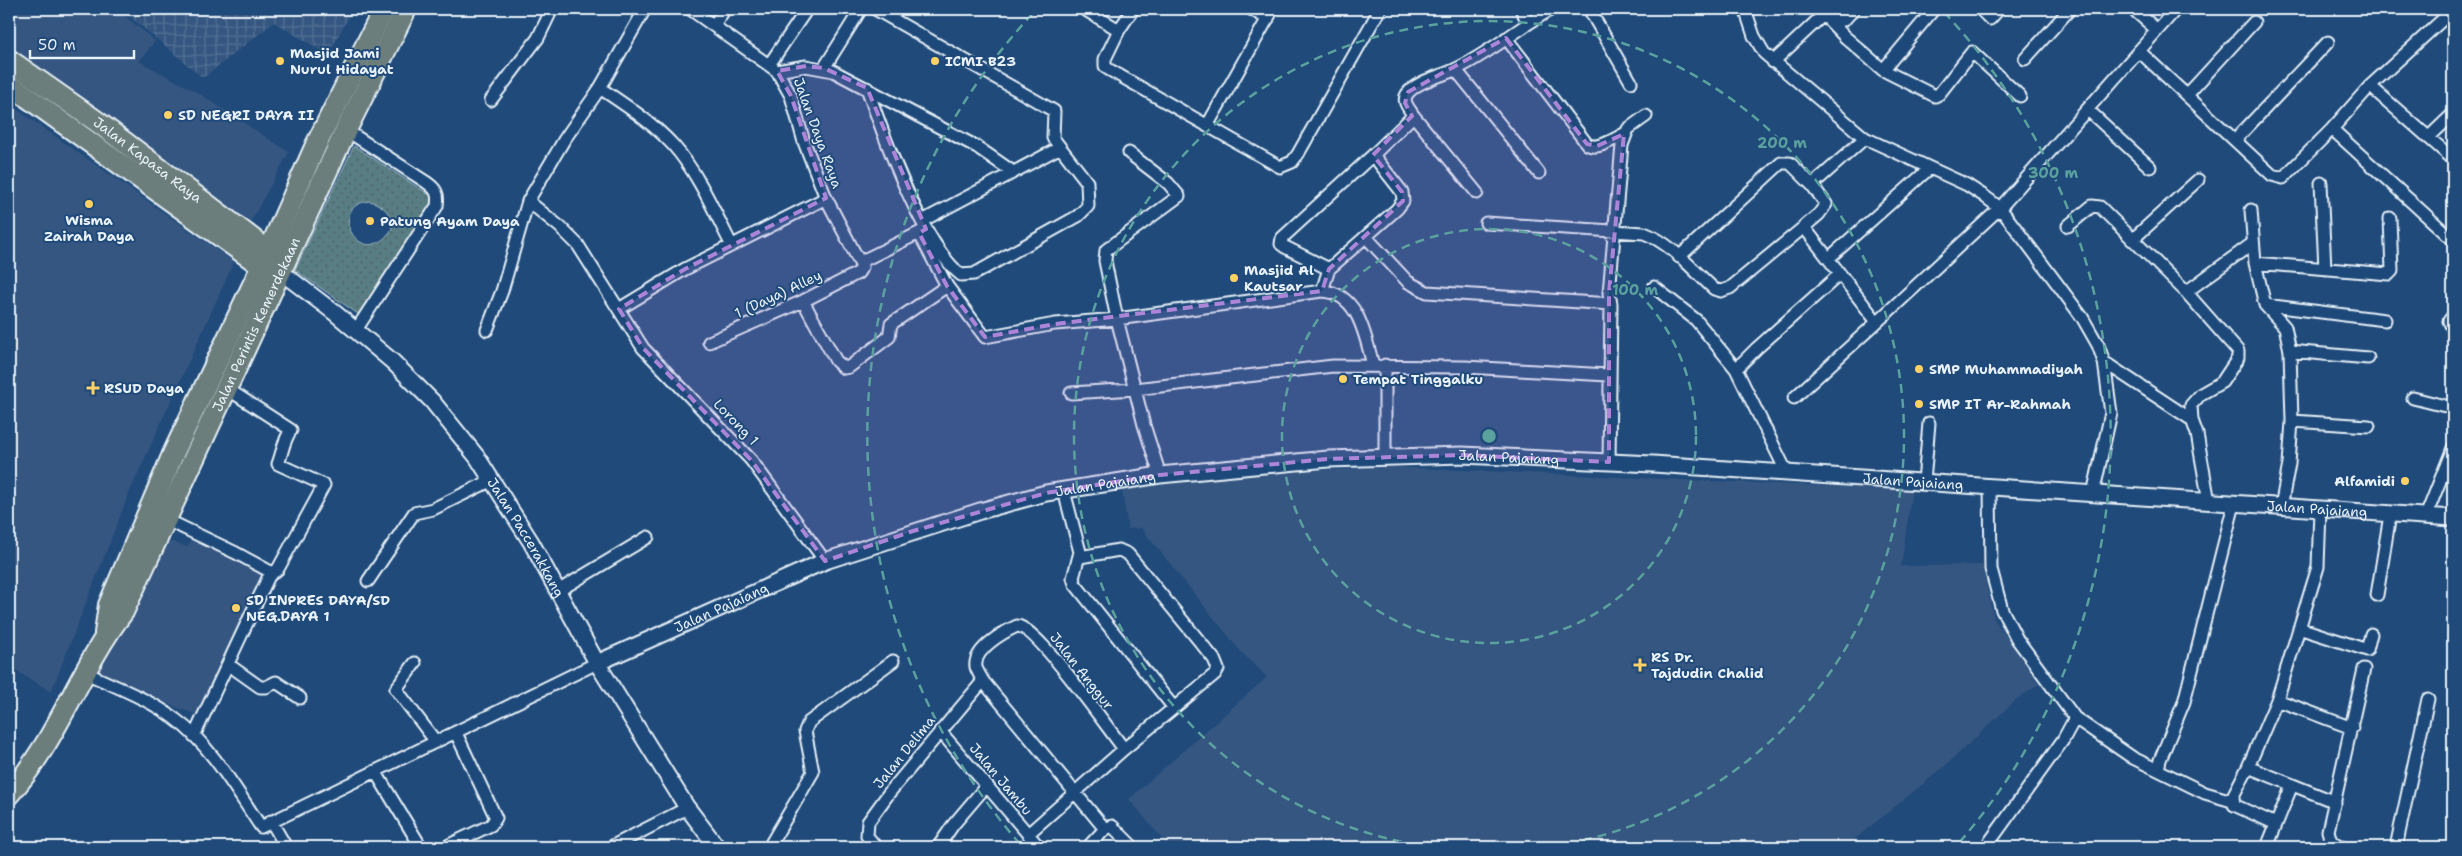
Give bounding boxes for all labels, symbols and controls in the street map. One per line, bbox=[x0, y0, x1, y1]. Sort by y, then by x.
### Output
scale bar bbox=[30, 28, 134, 60]
text: 50 m bbox=[38, 35, 76, 55]
place label: Masjid Jami Nurul Hidayat bbox=[290, 44, 394, 78]
place label: ICMI B23 bbox=[945, 52, 1016, 70]
marker: Masjid Jami Nurul Hidayat bbox=[274, 55, 286, 67]
marker: ICMI B23 bbox=[929, 55, 941, 67]
street label: Jalan Daya Raya bbox=[790, 75, 846, 191]
place label: SD NEGRI DAYA II bbox=[178, 106, 314, 124]
marker: SD NEGRI DAYA II bbox=[162, 109, 174, 121]
street label: Jalan Kapasa Raya bbox=[90, 113, 206, 207]
text: 200 m bbox=[1757, 133, 1807, 153]
text: 300 m bbox=[2028, 163, 2078, 183]
marker: Wisma Zairah Daya bbox=[83, 198, 95, 210]
place label: Wisma Zairah Daya bbox=[44, 211, 135, 245]
place label: Patung Ayam Daya bbox=[380, 212, 520, 230]
marker: Patung Ayam Daya bbox=[364, 215, 376, 227]
street label: Jalan Perintis Kemerdekaan bbox=[208, 234, 304, 415]
place label: Masjid Al Kautsar bbox=[1244, 261, 1314, 295]
street label: 1 (Daya) Alley bbox=[732, 266, 824, 322]
marker: Masjid Al Kautsar bbox=[1228, 272, 1240, 284]
text: 100 m bbox=[1612, 280, 1658, 300]
place label: SMP Muhammadiyah bbox=[1929, 360, 2083, 378]
marker: SMP Muhammadiyah bbox=[1913, 363, 1925, 375]
place label: Tempat Tinggalku bbox=[1353, 370, 1483, 388]
marker: Tempat Tinggalku bbox=[1337, 373, 1349, 385]
place label: RSUD Daya bbox=[104, 379, 184, 397]
marker: RSUD Daya bbox=[86, 381, 100, 395]
street label: Lorong 1 bbox=[709, 395, 763, 449]
place label: SMP IT Ar-Rahmah bbox=[1929, 395, 2071, 413]
marker: SMP IT Ar-Rahmah bbox=[1913, 398, 1925, 410]
centre of rings bbox=[1480, 427, 1498, 445]
street label: Jalan Pajaiang bbox=[1458, 446, 1560, 469]
street label: Jalan Pajaiang bbox=[1054, 467, 1157, 500]
street label: Jalan Pajaiang bbox=[1862, 469, 1964, 494]
place label: Alfamidi bbox=[2334, 472, 2395, 490]
street label: Jalan Paccerakkang bbox=[483, 474, 568, 600]
marker: Alfamidi bbox=[2399, 475, 2411, 487]
street label: Jalan Pajaiang bbox=[2266, 496, 2368, 521]
street label: Jalan Pajaiang bbox=[671, 579, 771, 636]
place label: SD INPRES DAYA/SD NEG.DAYA 1 bbox=[246, 591, 390, 625]
marker: SD INPRES DAYA/SD NEG.DAYA 1 bbox=[230, 602, 242, 614]
street label: Jalan Anggur bbox=[1046, 629, 1118, 714]
place label: RS Dr. Tajdudin Chalid bbox=[1651, 648, 1764, 682]
marker: RS Dr. Tajdudin Chalid bbox=[1633, 658, 1647, 672]
street label: Jalan Delima bbox=[869, 712, 939, 792]
street label: Jalan Jambu bbox=[966, 739, 1036, 819]

